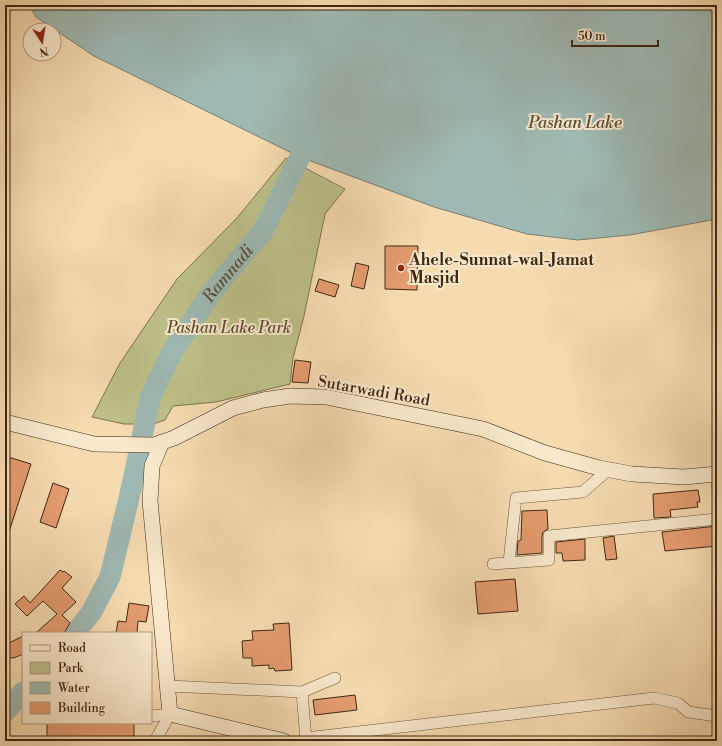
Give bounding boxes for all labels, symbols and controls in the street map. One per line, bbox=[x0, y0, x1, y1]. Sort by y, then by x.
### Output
north arrow bbox=[22, 22, 62, 62]
scale bar bbox=[572, 22, 658, 48]
text: 50 m bbox=[578, 29, 606, 44]
text: N bbox=[38, 43, 50, 59]
water label: Pashan Lake bbox=[527, 112, 622, 134]
water label: Ramnadi bbox=[197, 240, 259, 308]
place label: Ahele-Sunnat-wal-Jamat Masjid bbox=[408, 250, 594, 288]
marker: Ahele-Sunnat-wal-Jamat Masjid bbox=[396, 263, 406, 273]
park label: Pashan Lake Park bbox=[166, 318, 291, 338]
street label: Sutarwadi Road bbox=[316, 371, 432, 411]
legend bbox=[22, 632, 152, 724]
text: Road bbox=[58, 641, 86, 656]
text: Park bbox=[58, 661, 84, 676]
text: Water bbox=[57, 681, 90, 696]
text: Building bbox=[57, 701, 106, 716]

